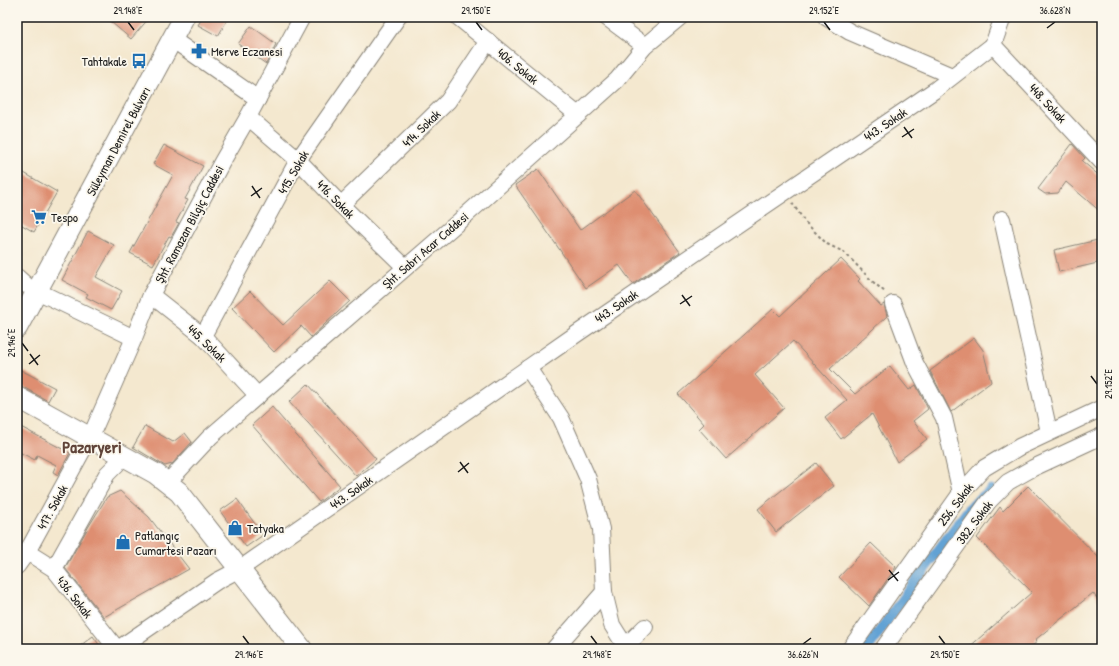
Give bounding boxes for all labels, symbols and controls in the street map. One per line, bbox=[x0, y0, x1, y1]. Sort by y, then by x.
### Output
text: 29.148°E bbox=[114, 4, 143, 17]
text: 29.150°E bbox=[461, 4, 491, 17]
text: 29.152°E bbox=[809, 4, 839, 17]
text: 36.628°N bbox=[1039, 4, 1071, 17]
pharmacy icon: Merve Eczanesi bbox=[190, 42, 208, 60]
place label: Merve Eczanesi bbox=[211, 42, 283, 60]
street label: 406. Sokak bbox=[493, 44, 543, 89]
place label: Tahtakale bbox=[82, 52, 127, 70]
bus stop icon: Tahtakale bbox=[130, 52, 148, 70]
street label: 448. Sokak bbox=[1025, 79, 1071, 127]
street label: Süleyman Demirel Bulvarı bbox=[82, 83, 154, 199]
street label: 443. Sokak bbox=[860, 103, 911, 145]
street label: 414. Sokak bbox=[398, 105, 445, 151]
street label: 415. Sokak bbox=[273, 146, 313, 197]
street label: Şht. Ramazan Bilgiç Caddesi bbox=[150, 162, 228, 286]
street label: 416. Sokak bbox=[313, 176, 359, 223]
street label: Şht. Sabri Acar Caddesi bbox=[378, 207, 472, 293]
supermarket icon: Tespo bbox=[30, 208, 48, 226]
place label: Tespo bbox=[51, 208, 78, 226]
street label: 443. Sokak bbox=[591, 285, 642, 327]
street label: 445. Sokak bbox=[183, 320, 231, 367]
text: 29.146°E bbox=[5, 328, 18, 357]
text: 29.152°E bbox=[1102, 369, 1115, 399]
district label: Pazaryeri bbox=[62, 435, 122, 459]
street label: 443. Sokak bbox=[326, 470, 376, 513]
street label: 256. Sokak bbox=[933, 478, 977, 529]
street label: 417. Sokak bbox=[32, 481, 72, 533]
street label: 382. Sokak bbox=[952, 496, 997, 548]
shop icon: Tatyaka bbox=[226, 519, 244, 537]
place label: Tatyaka bbox=[247, 519, 284, 537]
place label: Patlangıç Cumartesi Pazarı bbox=[135, 526, 217, 559]
shop icon: Patlangıç Cumartesi Pazarı bbox=[114, 533, 132, 551]
street label: 436. Sokak bbox=[53, 572, 97, 622]
text: 29.146°E bbox=[235, 648, 264, 661]
text: 29.148°E bbox=[583, 648, 612, 661]
text: 36.626°N bbox=[788, 648, 818, 661]
text: 29.150°E bbox=[930, 648, 960, 661]

